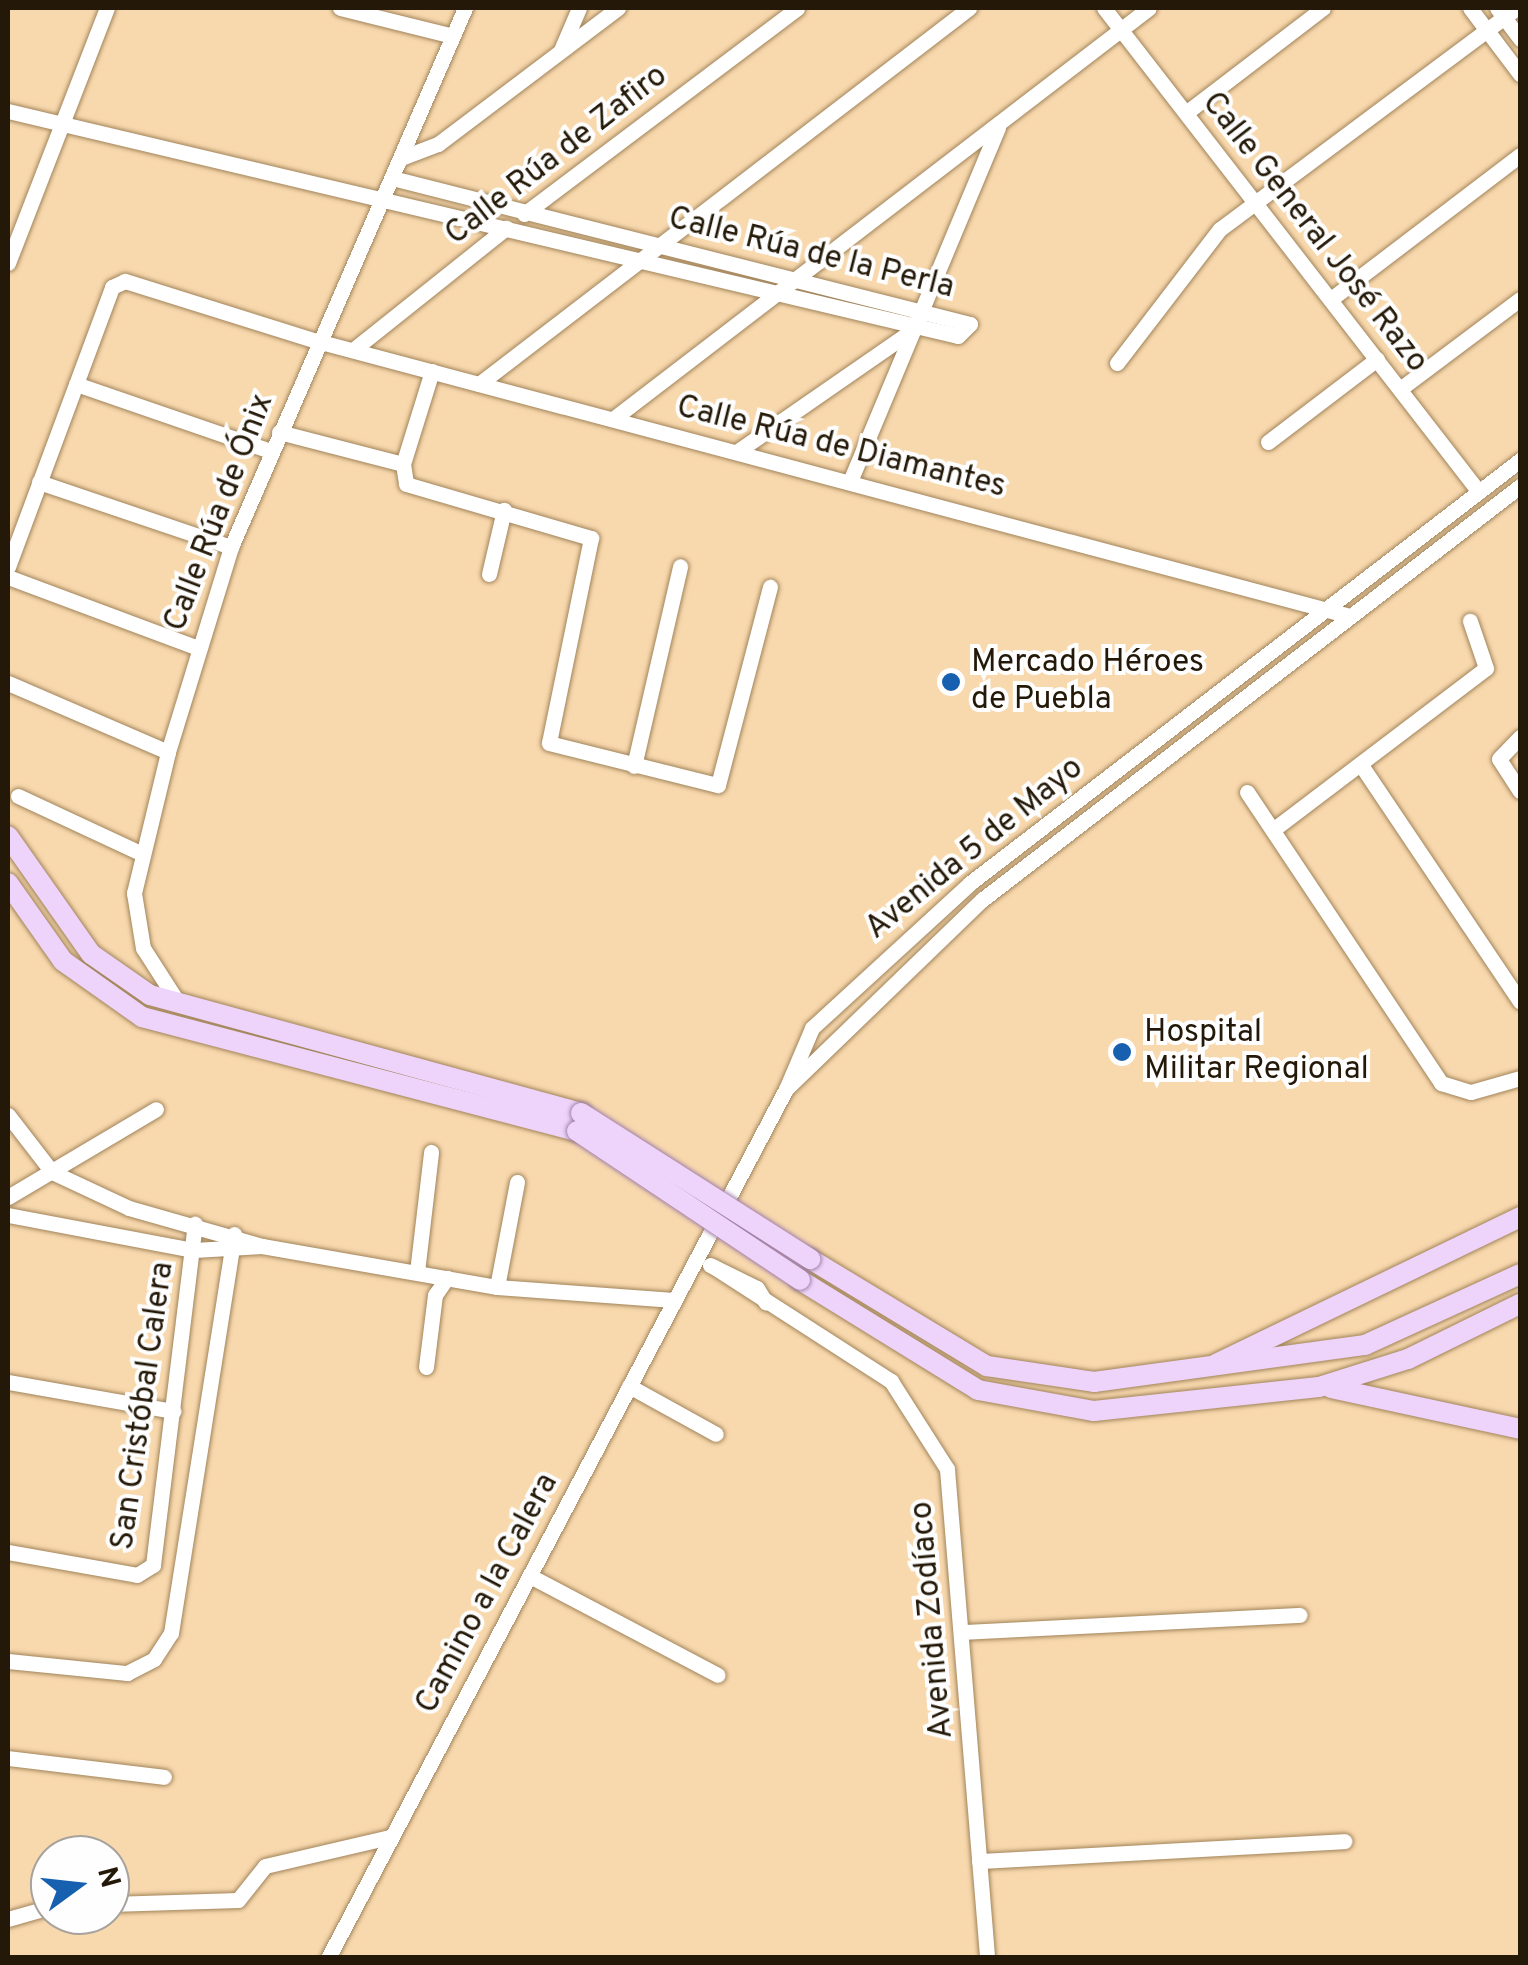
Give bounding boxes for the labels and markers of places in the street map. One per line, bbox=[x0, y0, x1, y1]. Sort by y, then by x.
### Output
place label: Mercado Héroes de Puebla bbox=[971, 645, 1204, 720]
marker: Mercado Héroes de Puebla bbox=[940, 671, 962, 693]
place label: Hospital Militar Regional bbox=[1144, 1015, 1369, 1090]
marker: Hospital Militar Regional bbox=[1109, 1039, 1135, 1065]

